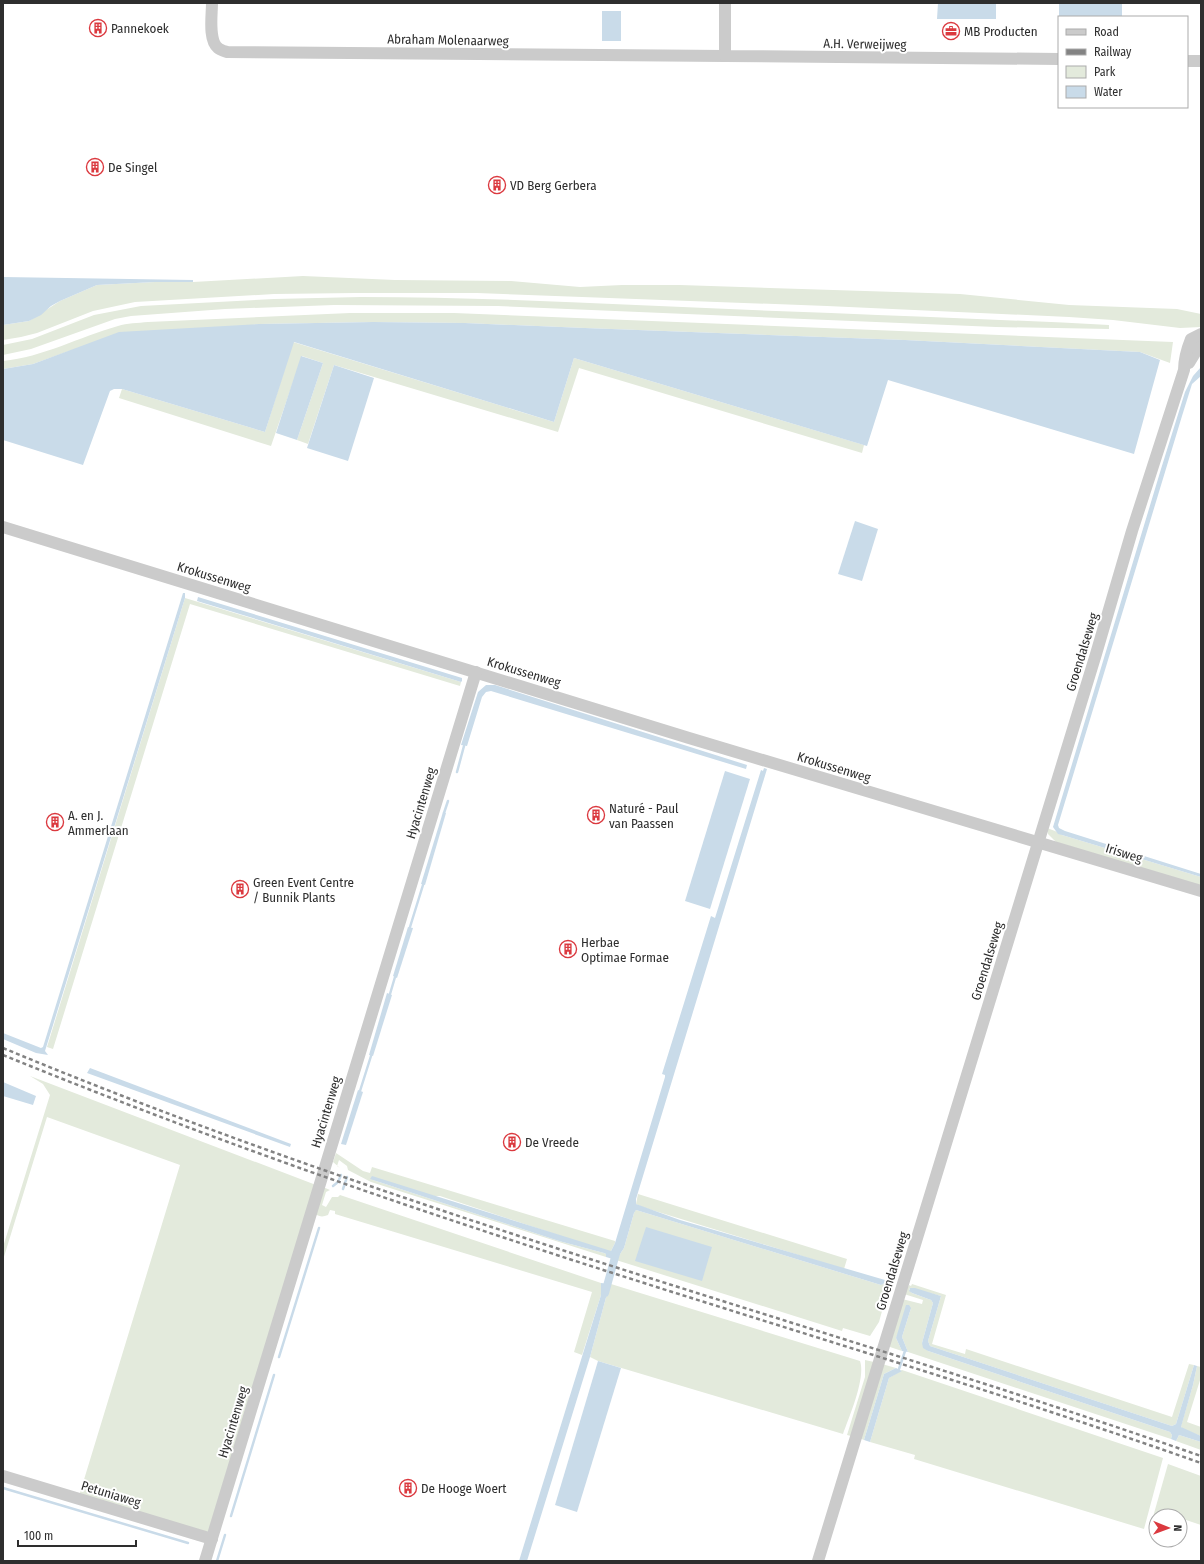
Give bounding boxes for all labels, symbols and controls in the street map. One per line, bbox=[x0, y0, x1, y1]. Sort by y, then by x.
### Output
legend bbox=[1058, 16, 1188, 108]
building icon: Pannekoek bbox=[88, 18, 108, 38]
place label: Pannekoek bbox=[111, 21, 170, 36]
office icon: MB Producten bbox=[941, 21, 961, 41]
place label: MB Producten bbox=[964, 24, 1038, 39]
text: Road bbox=[1094, 25, 1119, 39]
street label: Abraham Molenaarweg bbox=[387, 31, 510, 49]
street label: A.H. Verweijweg bbox=[823, 36, 908, 52]
text: Railway bbox=[1094, 45, 1132, 59]
text: Park bbox=[1094, 65, 1116, 79]
text: Water bbox=[1094, 85, 1123, 99]
building icon: De Singel bbox=[85, 157, 105, 177]
place label: De Singel bbox=[108, 160, 158, 175]
building icon: VD Berg Gerbera bbox=[487, 175, 507, 195]
place label: VD Berg Gerbera bbox=[510, 178, 597, 193]
street label: Krokussenweg bbox=[175, 559, 253, 596]
street label: Groendalseweg bbox=[1063, 610, 1101, 693]
street label: Krokussenweg bbox=[485, 654, 563, 691]
street label: Krokussenweg bbox=[795, 749, 873, 786]
street label: Hyacintenweg bbox=[403, 765, 439, 841]
place label: Naturé - Paul van Paassen bbox=[609, 801, 679, 831]
building icon: Naturé - Paul van Paassen bbox=[586, 805, 606, 825]
place label: A. en J. Ammerlaan bbox=[68, 808, 129, 838]
building icon: A. en J. Ammerlaan bbox=[45, 812, 65, 832]
street label: Irisweg bbox=[1104, 840, 1145, 866]
place label: Green Event Centre / Bunnik Plants bbox=[253, 875, 354, 905]
building icon: Green Event Centre / Bunnik Plants bbox=[230, 879, 250, 899]
street label: Groendalseweg bbox=[968, 919, 1006, 1002]
place label: Herbae Optimae Formae bbox=[581, 935, 669, 965]
building icon: Herbae Optimae Formae bbox=[558, 939, 578, 959]
street label: Hyacintenweg bbox=[308, 1074, 344, 1150]
building icon: De Vreede bbox=[502, 1132, 522, 1152]
place label: De Vreede bbox=[525, 1135, 579, 1150]
street label: Groendalseweg bbox=[873, 1229, 911, 1312]
street label: Hyacintenweg bbox=[215, 1384, 251, 1460]
street label: Petuniaweg bbox=[79, 1478, 143, 1510]
building icon: De Hooge Woert bbox=[398, 1478, 418, 1498]
place label: De Hooge Woert bbox=[421, 1481, 507, 1496]
north arrow bbox=[1148, 1508, 1188, 1548]
scale bar bbox=[18, 1522, 136, 1548]
text: N bbox=[1171, 1525, 1184, 1532]
text: 100 m bbox=[24, 1529, 53, 1543]

